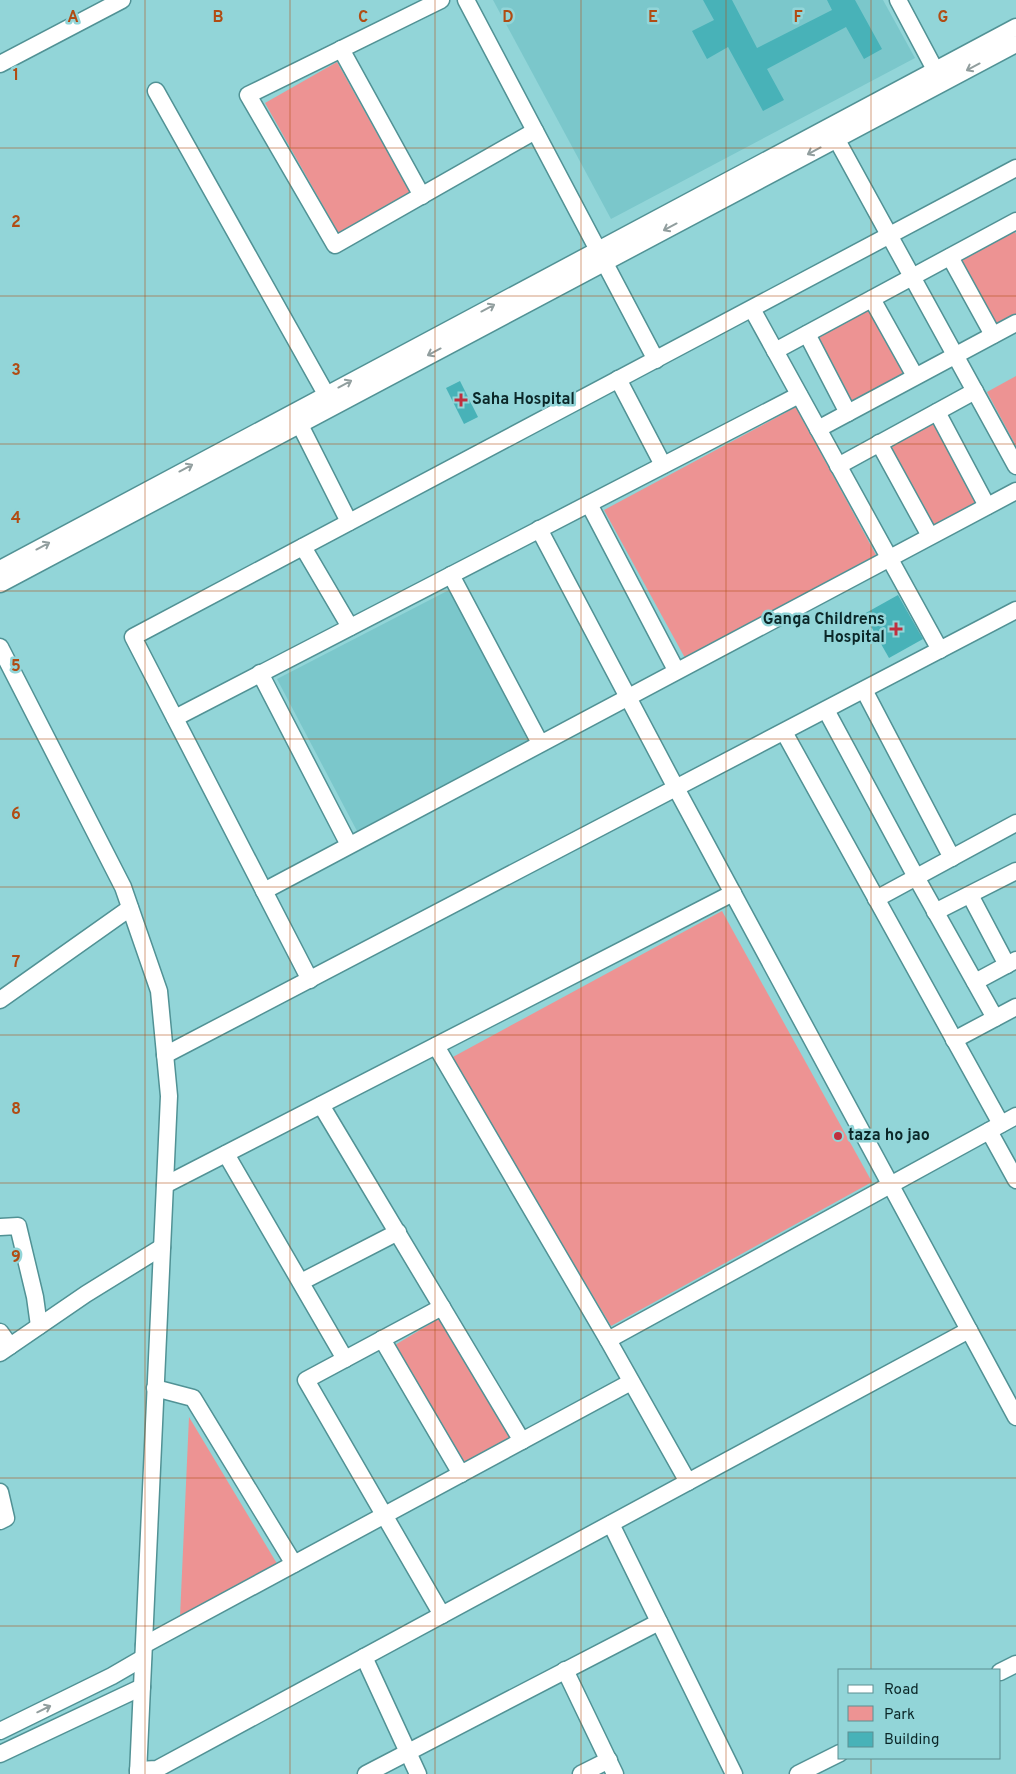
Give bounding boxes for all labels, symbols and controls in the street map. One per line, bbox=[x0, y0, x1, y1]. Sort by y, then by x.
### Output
text: A bbox=[67, 8, 79, 28]
text: B bbox=[212, 8, 224, 28]
text: C bbox=[358, 8, 368, 28]
text: D bbox=[502, 8, 514, 28]
text: E bbox=[648, 8, 658, 28]
text: F bbox=[793, 8, 803, 28]
text: G bbox=[938, 8, 948, 28]
one-way arrow bbox=[966, 62, 981, 72]
text: 1 bbox=[13, 66, 19, 86]
one-way arrow bbox=[807, 147, 822, 156]
text: 2 bbox=[11, 213, 21, 233]
one-way arrow bbox=[663, 222, 678, 232]
one-way arrow bbox=[481, 303, 496, 313]
one-way arrow bbox=[427, 348, 442, 357]
text: 3 bbox=[11, 361, 21, 381]
one-way arrow bbox=[337, 378, 351, 388]
place label: Saha Hospital bbox=[472, 390, 575, 410]
marker: Saha Hospital bbox=[454, 393, 468, 407]
one-way arrow bbox=[178, 463, 193, 473]
text: 4 bbox=[11, 509, 21, 529]
one-way arrow bbox=[35, 540, 50, 550]
place label: Ganga Childrens Hospital bbox=[763, 610, 885, 648]
marker: Ganga Childrens Hospital bbox=[889, 622, 903, 636]
text: 5 bbox=[11, 657, 21, 677]
text: 6 bbox=[11, 805, 21, 825]
text: 7 bbox=[12, 953, 20, 973]
text: 8 bbox=[11, 1100, 21, 1120]
place label: taza ho jao bbox=[848, 1126, 930, 1146]
marker: taza ho jao bbox=[832, 1130, 844, 1142]
text: 9 bbox=[11, 1248, 21, 1268]
legend bbox=[838, 1669, 1001, 1759]
text: Road bbox=[884, 1681, 919, 1700]
one-way arrow bbox=[36, 1704, 51, 1713]
text: Park bbox=[884, 1706, 915, 1725]
text: Building bbox=[884, 1731, 939, 1750]

